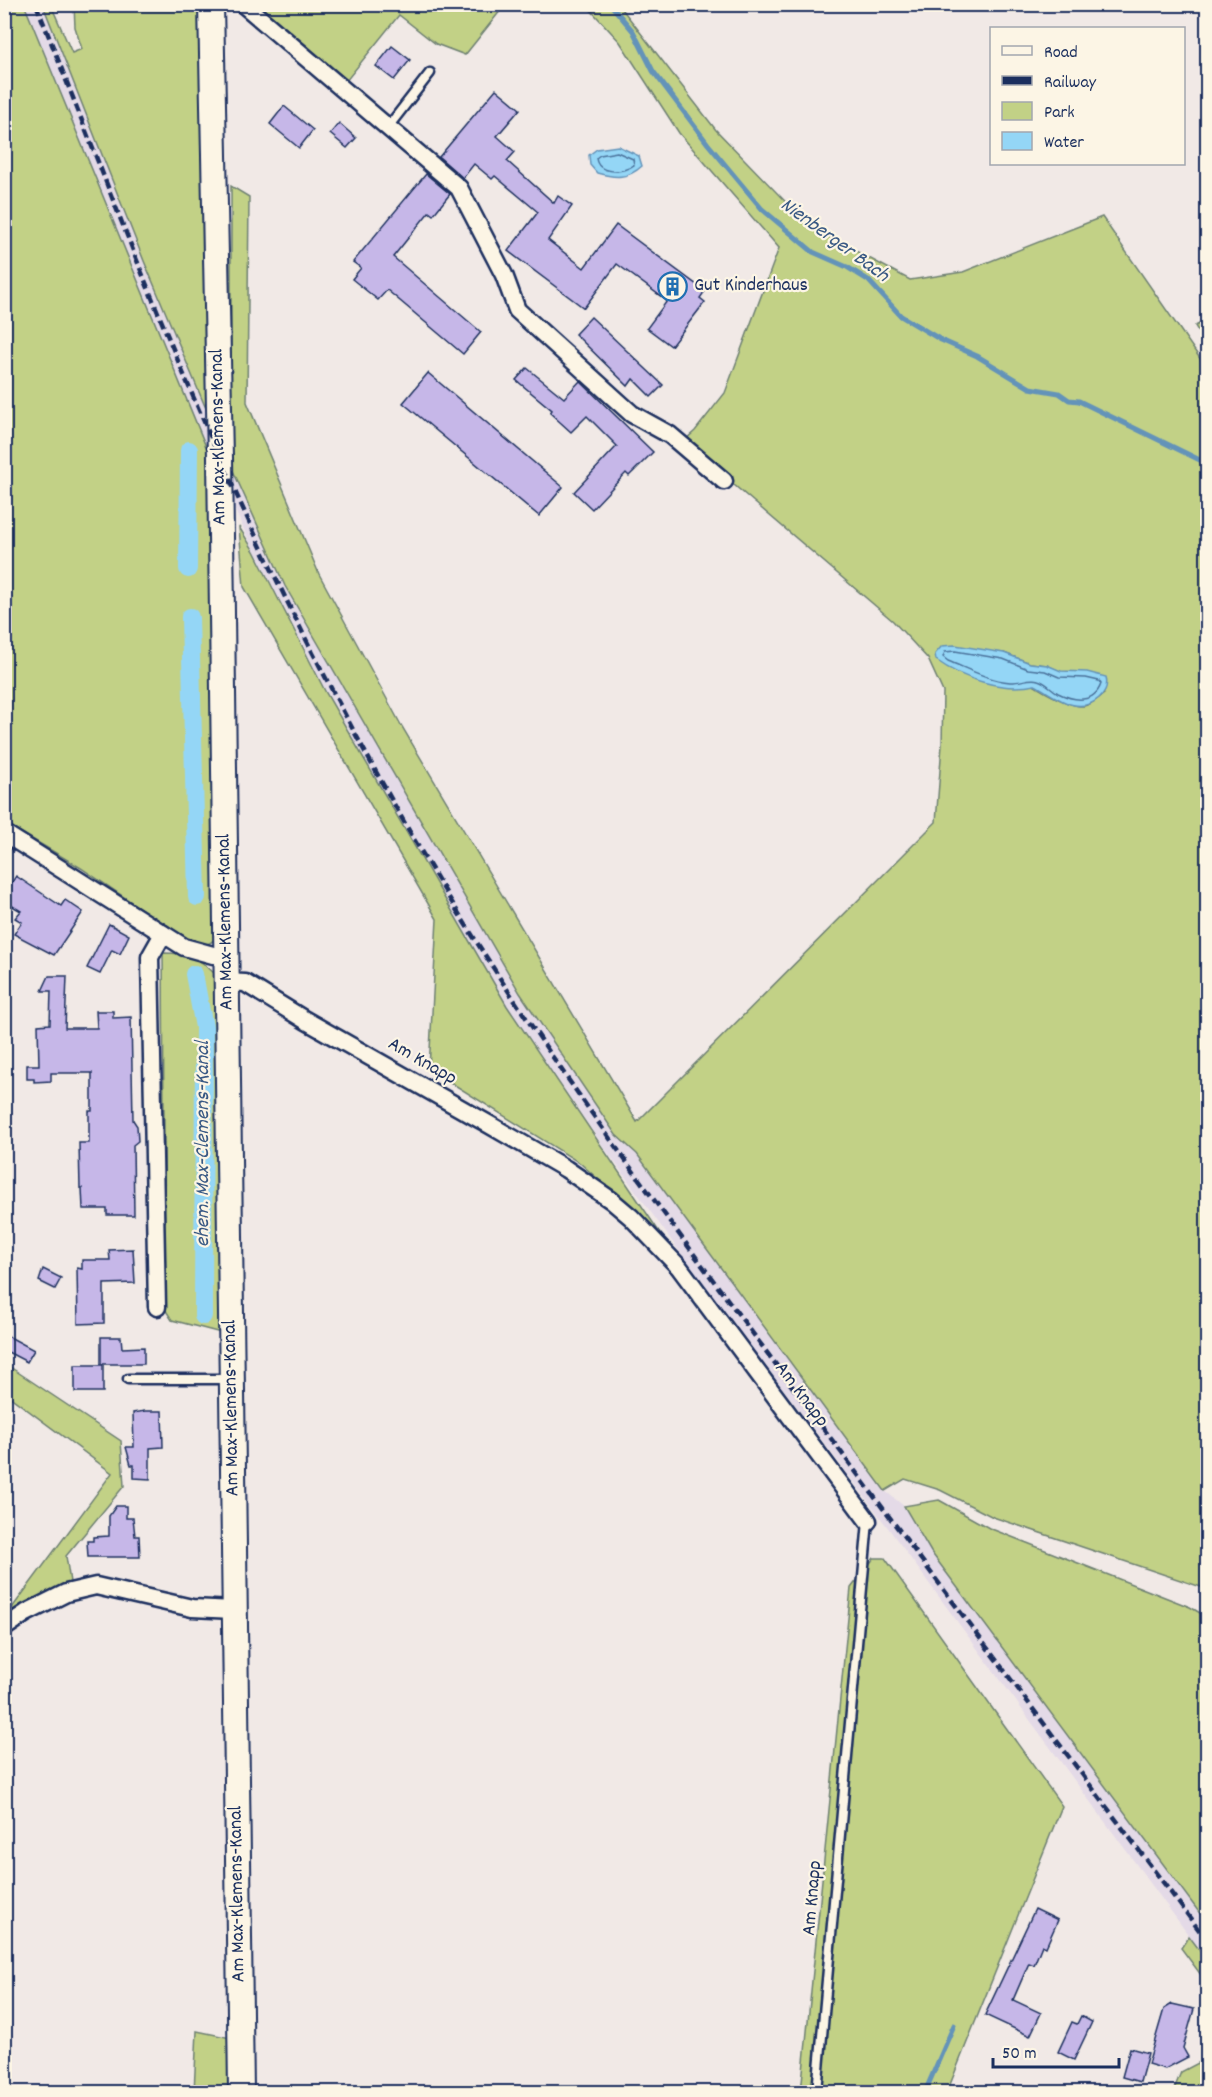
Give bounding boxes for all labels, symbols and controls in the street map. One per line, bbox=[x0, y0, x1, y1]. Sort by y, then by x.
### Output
legend bbox=[990, 27, 1185, 165]
text: Road bbox=[1044, 41, 1078, 66]
text: Railway bbox=[1044, 71, 1097, 96]
text: Park bbox=[1044, 101, 1075, 126]
text: Water bbox=[1044, 131, 1084, 156]
water label: Nienberger Bach bbox=[773, 191, 896, 292]
building icon: Gut Kinderhaus bbox=[657, 270, 689, 302]
place label: Gut Kinderhaus bbox=[694, 272, 808, 300]
street label: Am Max-Klemens-Kanal bbox=[203, 348, 235, 525]
street label: Am Max-Klemens-Kanal bbox=[210, 833, 242, 1010]
street label: Am Knapp bbox=[382, 1031, 462, 1093]
water label: ehem. Max-Clemens-Kanal bbox=[189, 1039, 219, 1247]
street label: Am Max-Klemens-Kanal bbox=[216, 1319, 248, 1496]
street label: Am Knapp bbox=[767, 1356, 835, 1434]
street label: Am Max-Klemens-Kanal bbox=[222, 1805, 254, 1982]
street label: Am Knapp bbox=[796, 1859, 830, 1937]
scale bar bbox=[993, 2031, 1119, 2069]
text: 50 m bbox=[1002, 2042, 1037, 2067]

